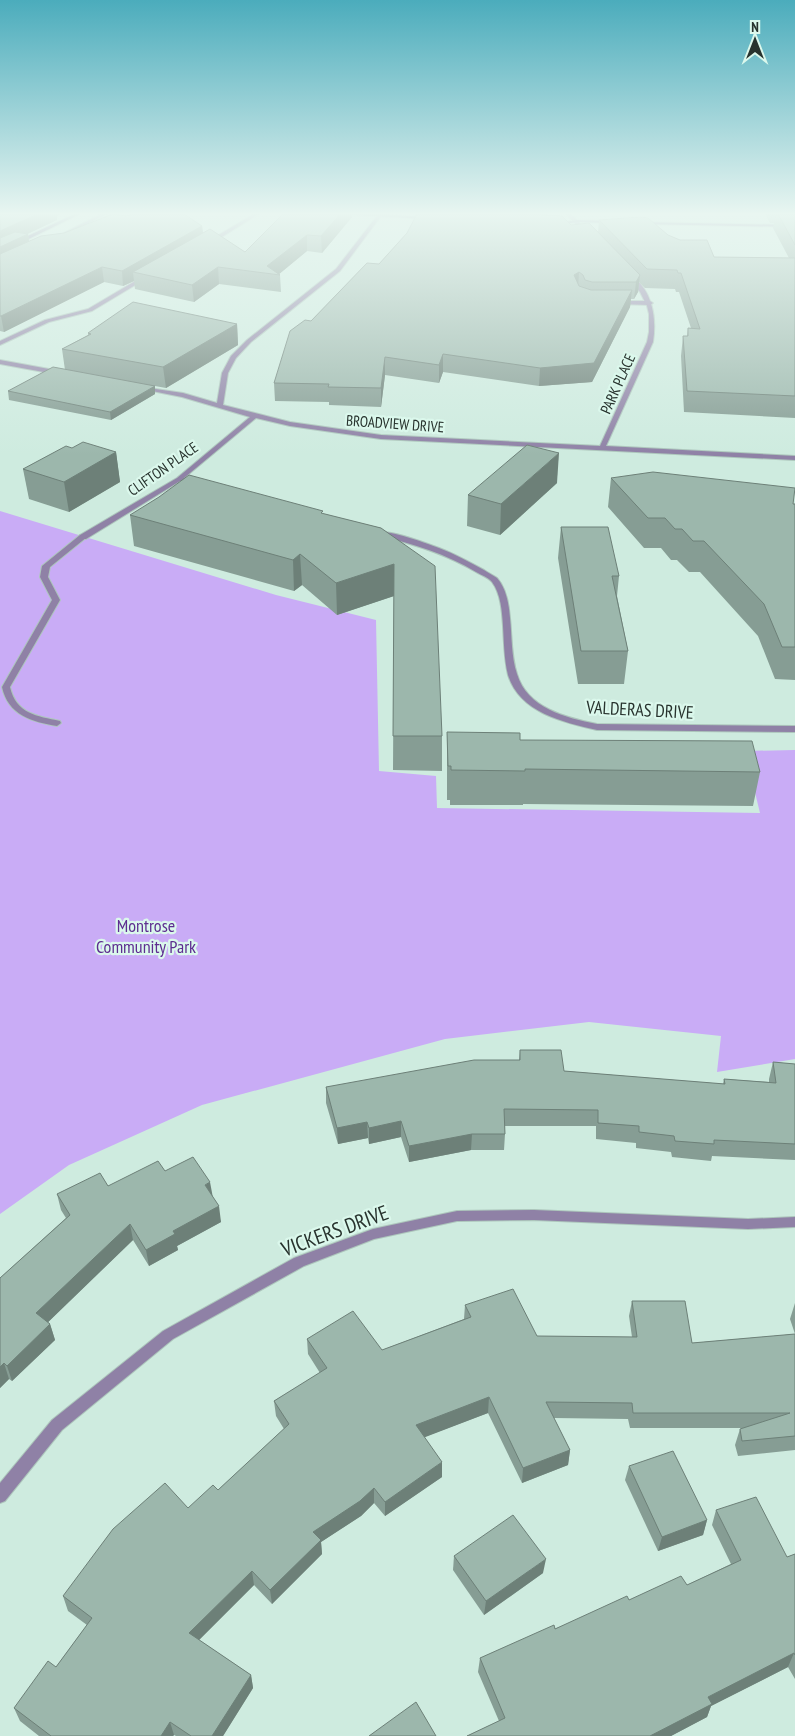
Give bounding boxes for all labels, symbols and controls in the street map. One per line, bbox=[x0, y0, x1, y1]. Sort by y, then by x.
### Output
north arrow bbox=[730, 15, 780, 65]
text: N bbox=[751, 18, 759, 36]
street label: PARK PLACE bbox=[596, 351, 639, 417]
street label: BROADVIEW DRIVE bbox=[345, 411, 445, 436]
street label: CLIFTON PLACE bbox=[124, 437, 202, 500]
street label: VALDERAS DRIVE bbox=[585, 695, 694, 724]
park label: Montrose Community Park bbox=[96, 914, 196, 958]
street label: VICKERS DRIVE bbox=[277, 1199, 392, 1263]

